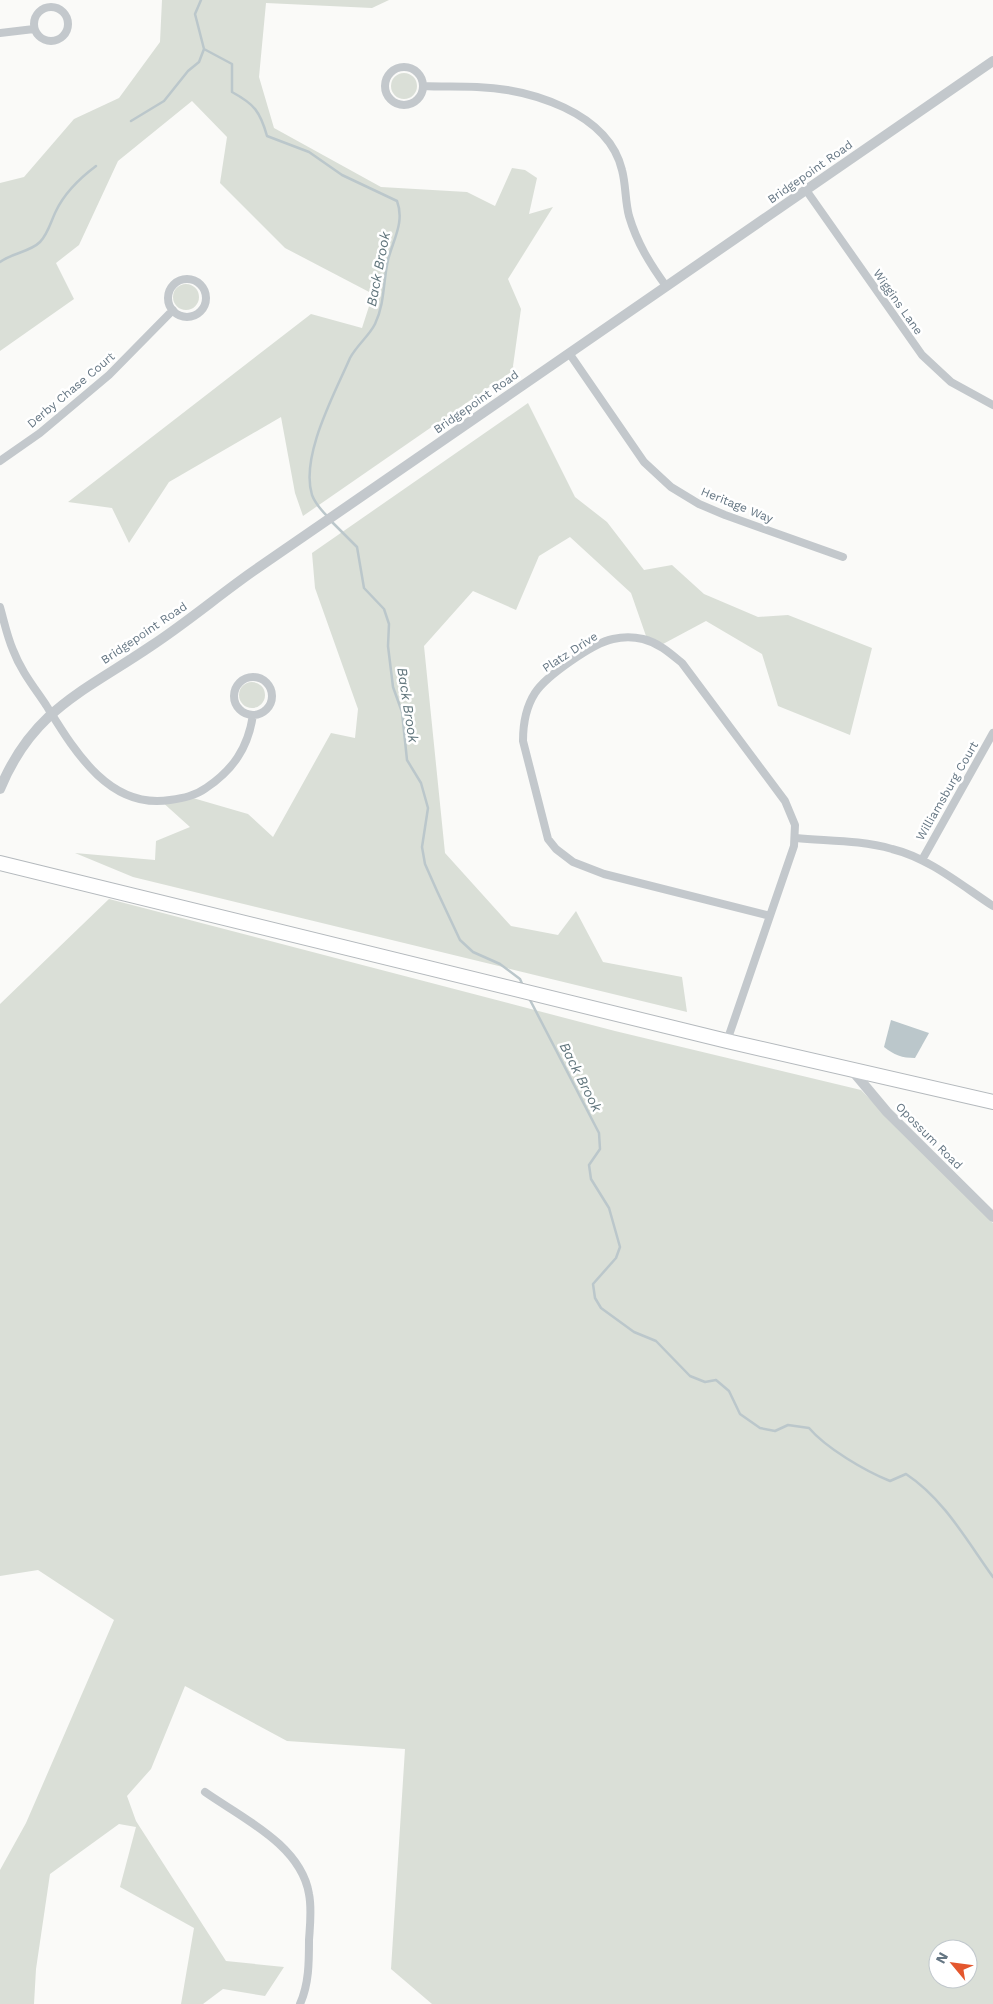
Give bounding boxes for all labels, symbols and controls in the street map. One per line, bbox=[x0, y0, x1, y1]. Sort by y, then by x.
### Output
street label: Bridgepoint Road bbox=[765, 137, 855, 207]
water label: Back Brook bbox=[363, 230, 393, 308]
street label: Wiggins Lane bbox=[870, 267, 926, 338]
street label: Derby Chase Court bbox=[24, 349, 118, 431]
street label: Bridgepoint Road bbox=[431, 367, 521, 437]
street label: Heritage Way bbox=[699, 484, 776, 526]
street label: Bridgepoint Road bbox=[98, 599, 190, 667]
street label: Platz Drive bbox=[540, 629, 600, 675]
water label: Back Brook bbox=[394, 666, 422, 744]
street label: Williamsburg Court bbox=[913, 739, 981, 843]
water label: Back Brook bbox=[557, 1040, 605, 1115]
street label: Opossum Road bbox=[893, 1100, 965, 1172]
north arrow bbox=[928, 1939, 978, 1989]
text: N bbox=[932, 1949, 951, 1966]

